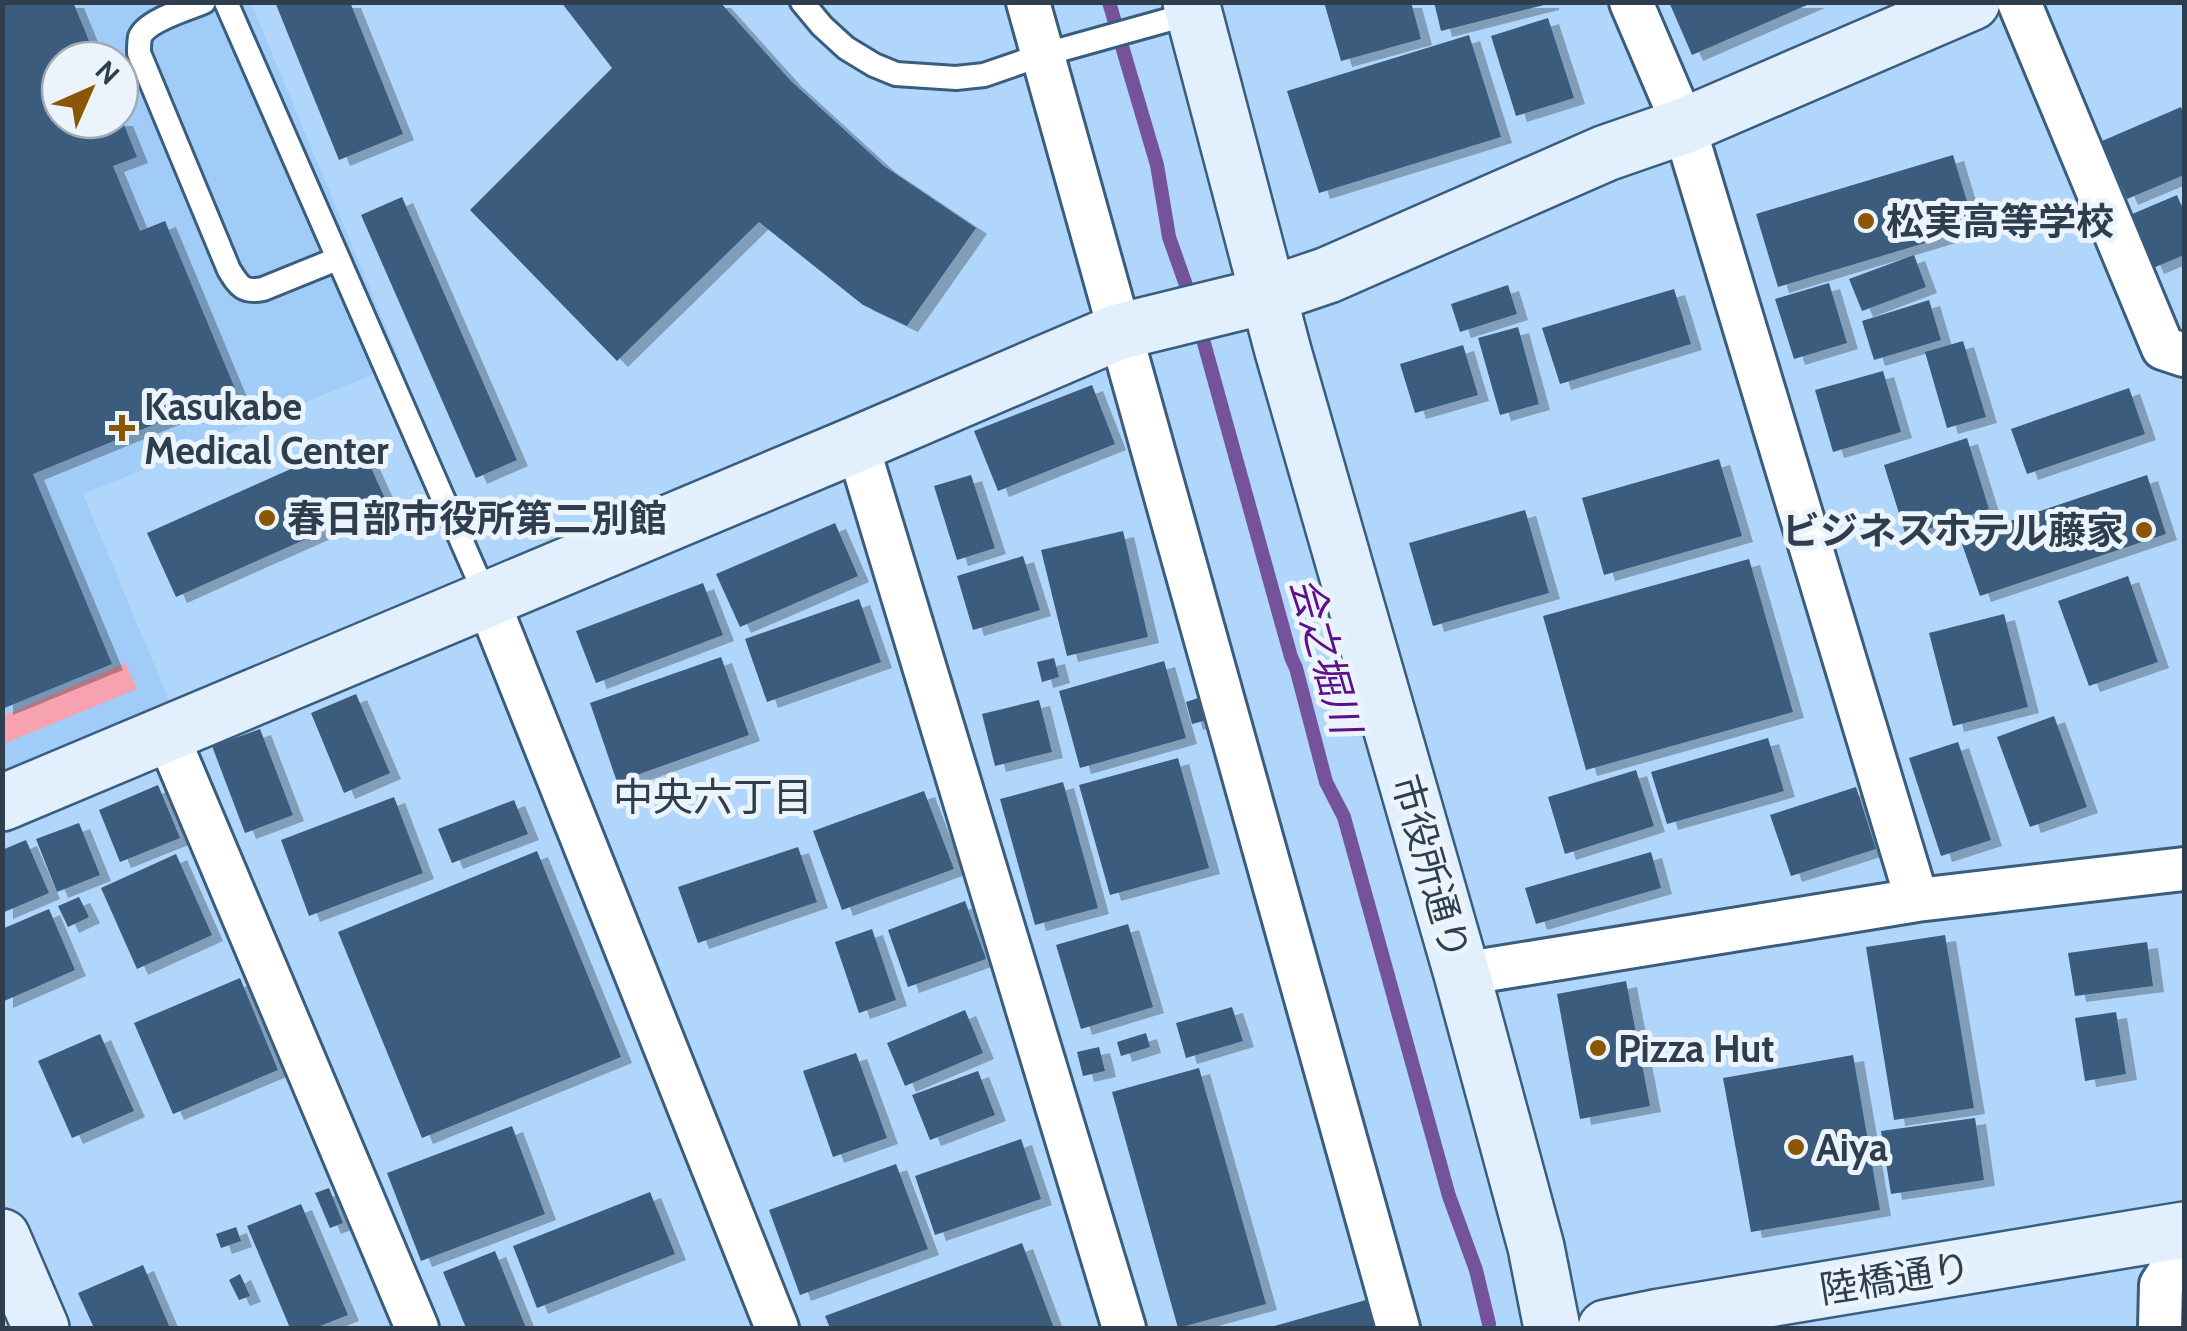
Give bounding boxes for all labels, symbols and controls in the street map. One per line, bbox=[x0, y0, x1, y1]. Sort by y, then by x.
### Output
north arrow bbox=[40, 40, 140, 140]
text: N bbox=[89, 53, 127, 91]
place label: 松実高等学校 bbox=[1886, 198, 2114, 245]
marker: 松実高等学校 bbox=[1855, 210, 1877, 232]
place label: Kasukabe Medical Center bbox=[144, 383, 389, 474]
marker: Kasukabe Medical Center bbox=[109, 415, 135, 441]
place label: 春日部市役所第二別館 bbox=[287, 495, 667, 542]
marker: 春日部市役所第二別館 bbox=[256, 507, 278, 529]
place label: ビジネスホテル藤家 bbox=[1782, 507, 2124, 554]
marker: ビジネスホテル藤家 bbox=[2133, 519, 2155, 541]
water label: 会之堀川 bbox=[1280, 571, 1373, 742]
street label: 市役所通り bbox=[1382, 769, 1480, 965]
district label: 中央六丁目 bbox=[613, 772, 813, 821]
place label: Pizza Hut bbox=[1618, 1025, 1774, 1072]
marker: Pizza Hut bbox=[1587, 1037, 1609, 1059]
place label: Aiya bbox=[1816, 1124, 1888, 1171]
marker: Aiya bbox=[1785, 1136, 1807, 1158]
street label: 陸橋通り bbox=[1816, 1243, 1974, 1313]

